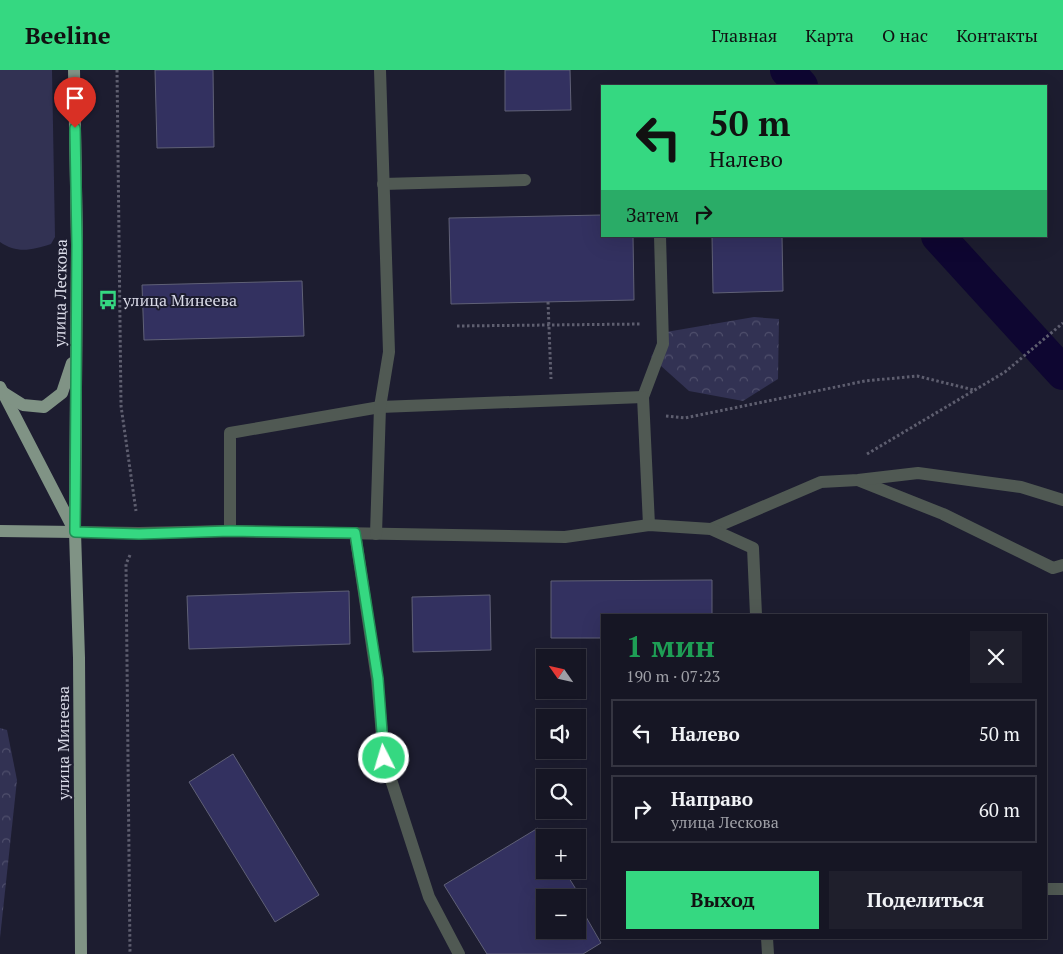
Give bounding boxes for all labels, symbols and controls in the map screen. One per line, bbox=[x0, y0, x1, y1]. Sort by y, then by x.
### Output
text: Beeline bbox=[25, 19, 111, 51]
text: Главная bbox=[711, 23, 777, 47]
text: Карта bbox=[805, 23, 854, 47]
text: О нас bbox=[882, 23, 928, 47]
text: Контакты bbox=[956, 23, 1038, 47]
pin bbox=[54, 77, 96, 128]
icon: arrive bbox=[61, 84, 89, 112]
text: 50 m bbox=[709, 100, 790, 146]
icon: left bbox=[626, 105, 691, 170]
text: Налево bbox=[709, 144, 783, 173]
icon: right bbox=[689, 200, 717, 228]
text: Затем bbox=[626, 202, 679, 227]
street label: улица Лескова bbox=[48, 239, 72, 348]
bus stop icon: улица Минеева bbox=[97, 289, 119, 311]
place label: улица Минеева bbox=[122, 289, 237, 311]
text: 1 мин bbox=[626, 626, 715, 666]
button: close bbox=[970, 631, 1022, 683]
north arrow bbox=[536, 649, 586, 699]
map controls bbox=[536, 649, 586, 939]
text: 190 m · 07:23 bbox=[626, 665, 720, 687]
street label: улица Минеева bbox=[52, 686, 74, 801]
button: sound bbox=[536, 709, 586, 759]
icon: left bbox=[628, 719, 656, 747]
text: Налево bbox=[671, 721, 740, 746]
text: 50 m bbox=[979, 721, 1020, 746]
position arrow bbox=[357, 731, 409, 783]
button: search bbox=[536, 769, 586, 819]
text: Направо bbox=[671, 786, 753, 811]
icon: right bbox=[628, 795, 656, 823]
text: 60 m bbox=[979, 797, 1020, 822]
text: улица Лескова bbox=[671, 811, 779, 833]
button: + bbox=[536, 829, 586, 879]
button: Выход bbox=[626, 871, 819, 929]
button: Поделиться bbox=[829, 871, 1022, 929]
button: − bbox=[536, 889, 586, 939]

